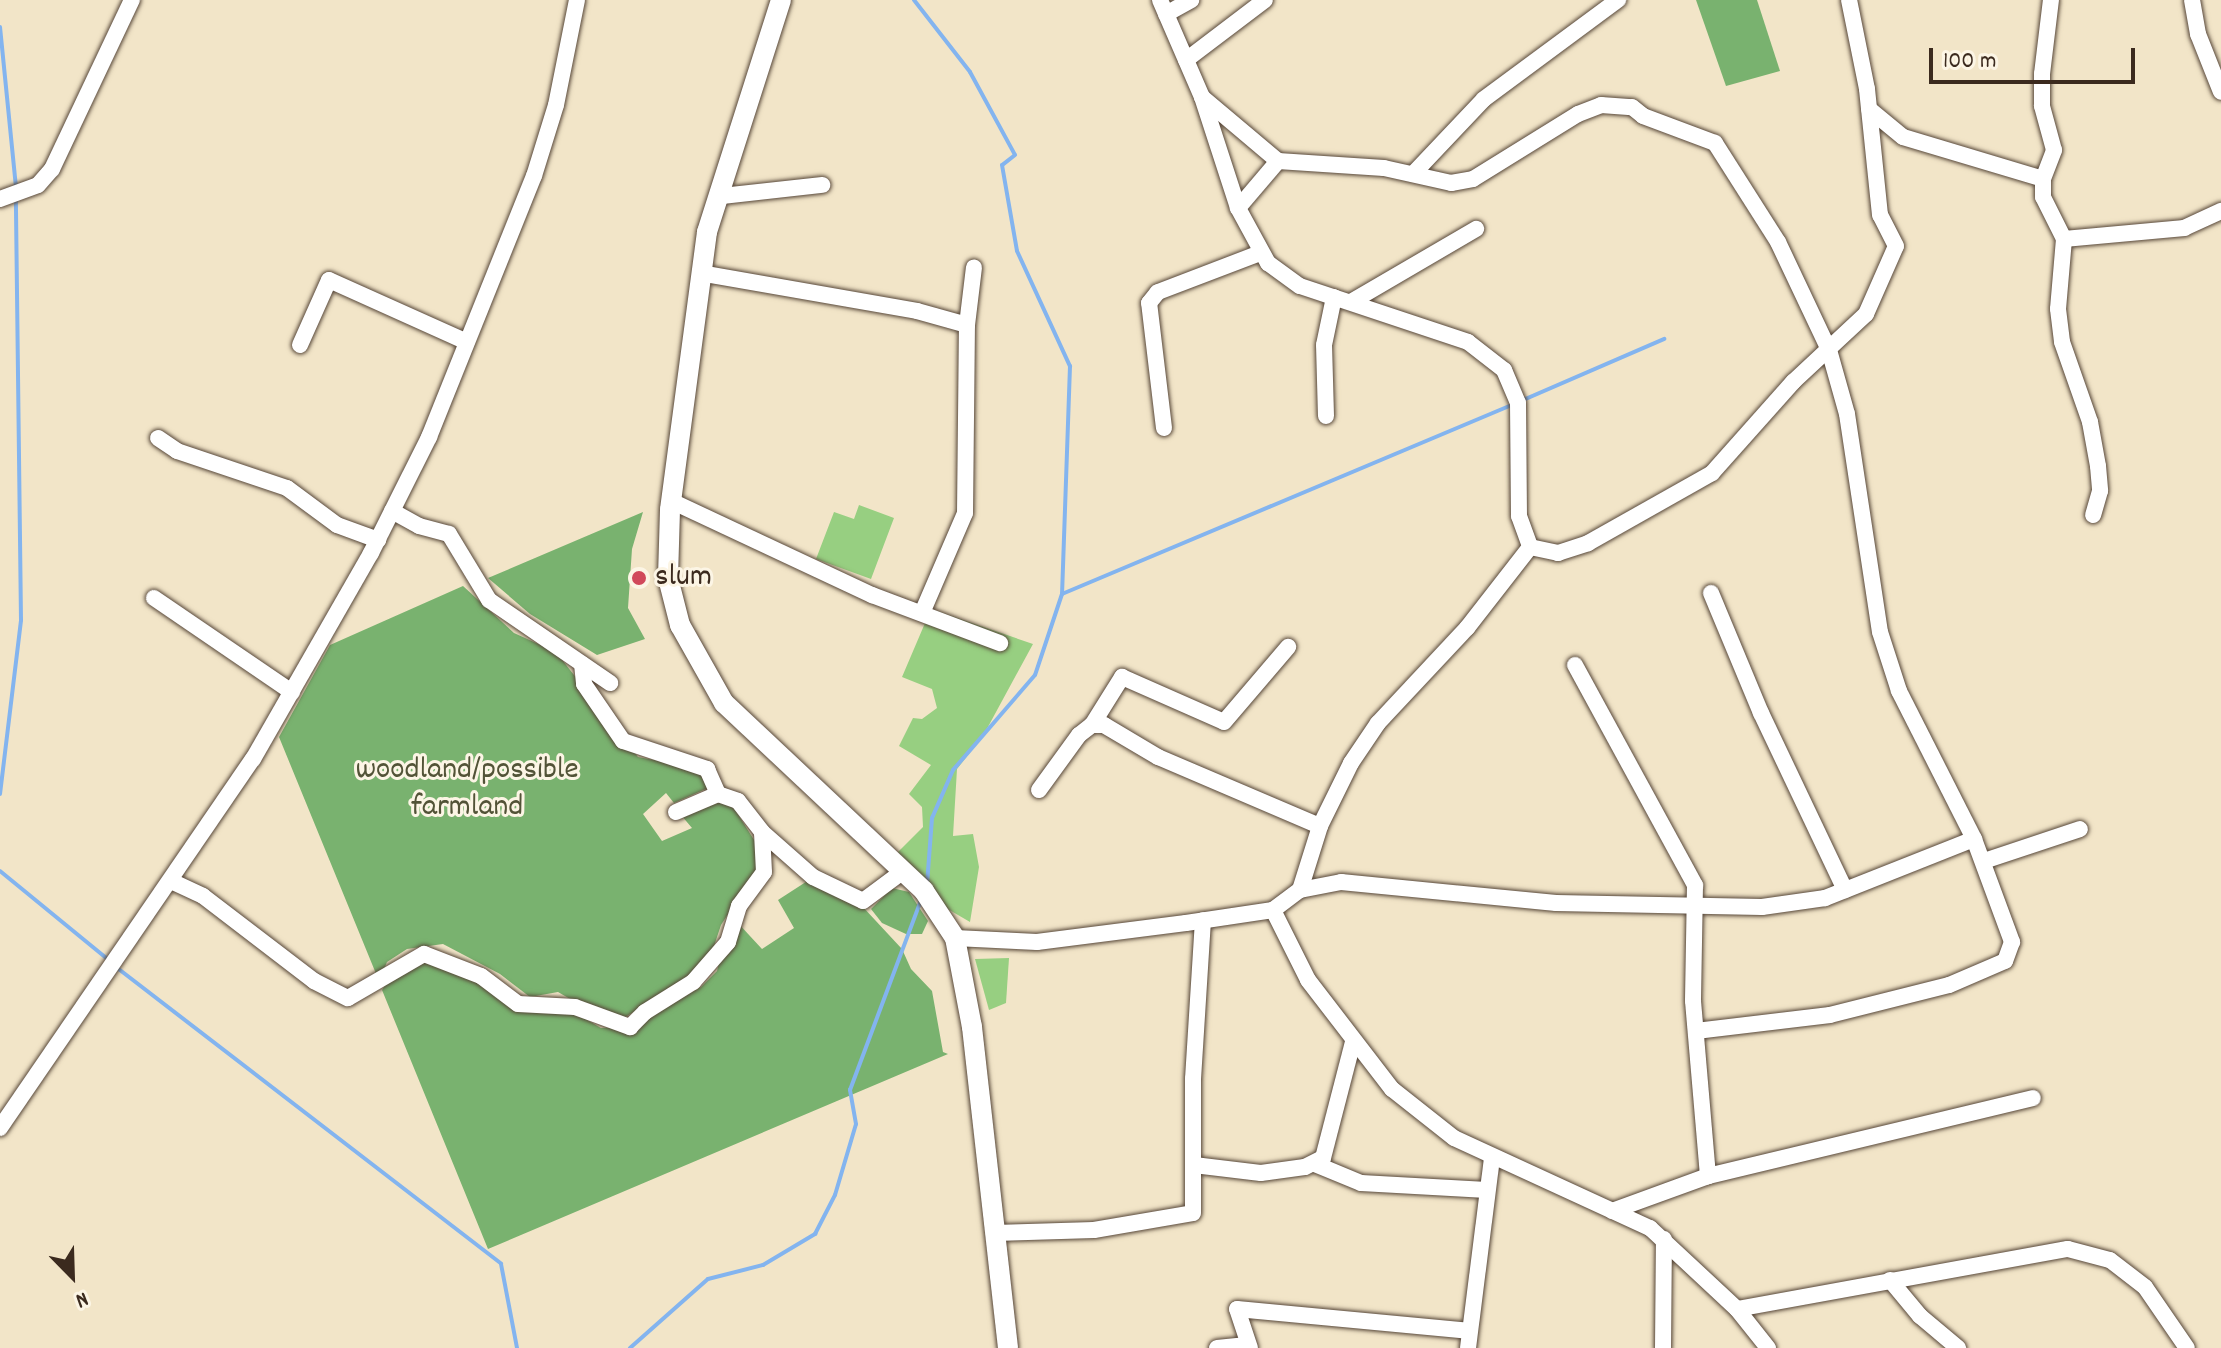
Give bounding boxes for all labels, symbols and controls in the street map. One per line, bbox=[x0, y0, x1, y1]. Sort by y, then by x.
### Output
scale bar bbox=[1933, 32, 2139, 82]
text: 100 m bbox=[1943, 45, 1996, 79]
place label: slum bbox=[655, 559, 712, 597]
marker: slum bbox=[630, 569, 648, 587]
park label: woodland/possible farmland bbox=[356, 753, 578, 828]
north arrow bbox=[32, 1236, 112, 1316]
text: N bbox=[71, 1282, 93, 1315]

